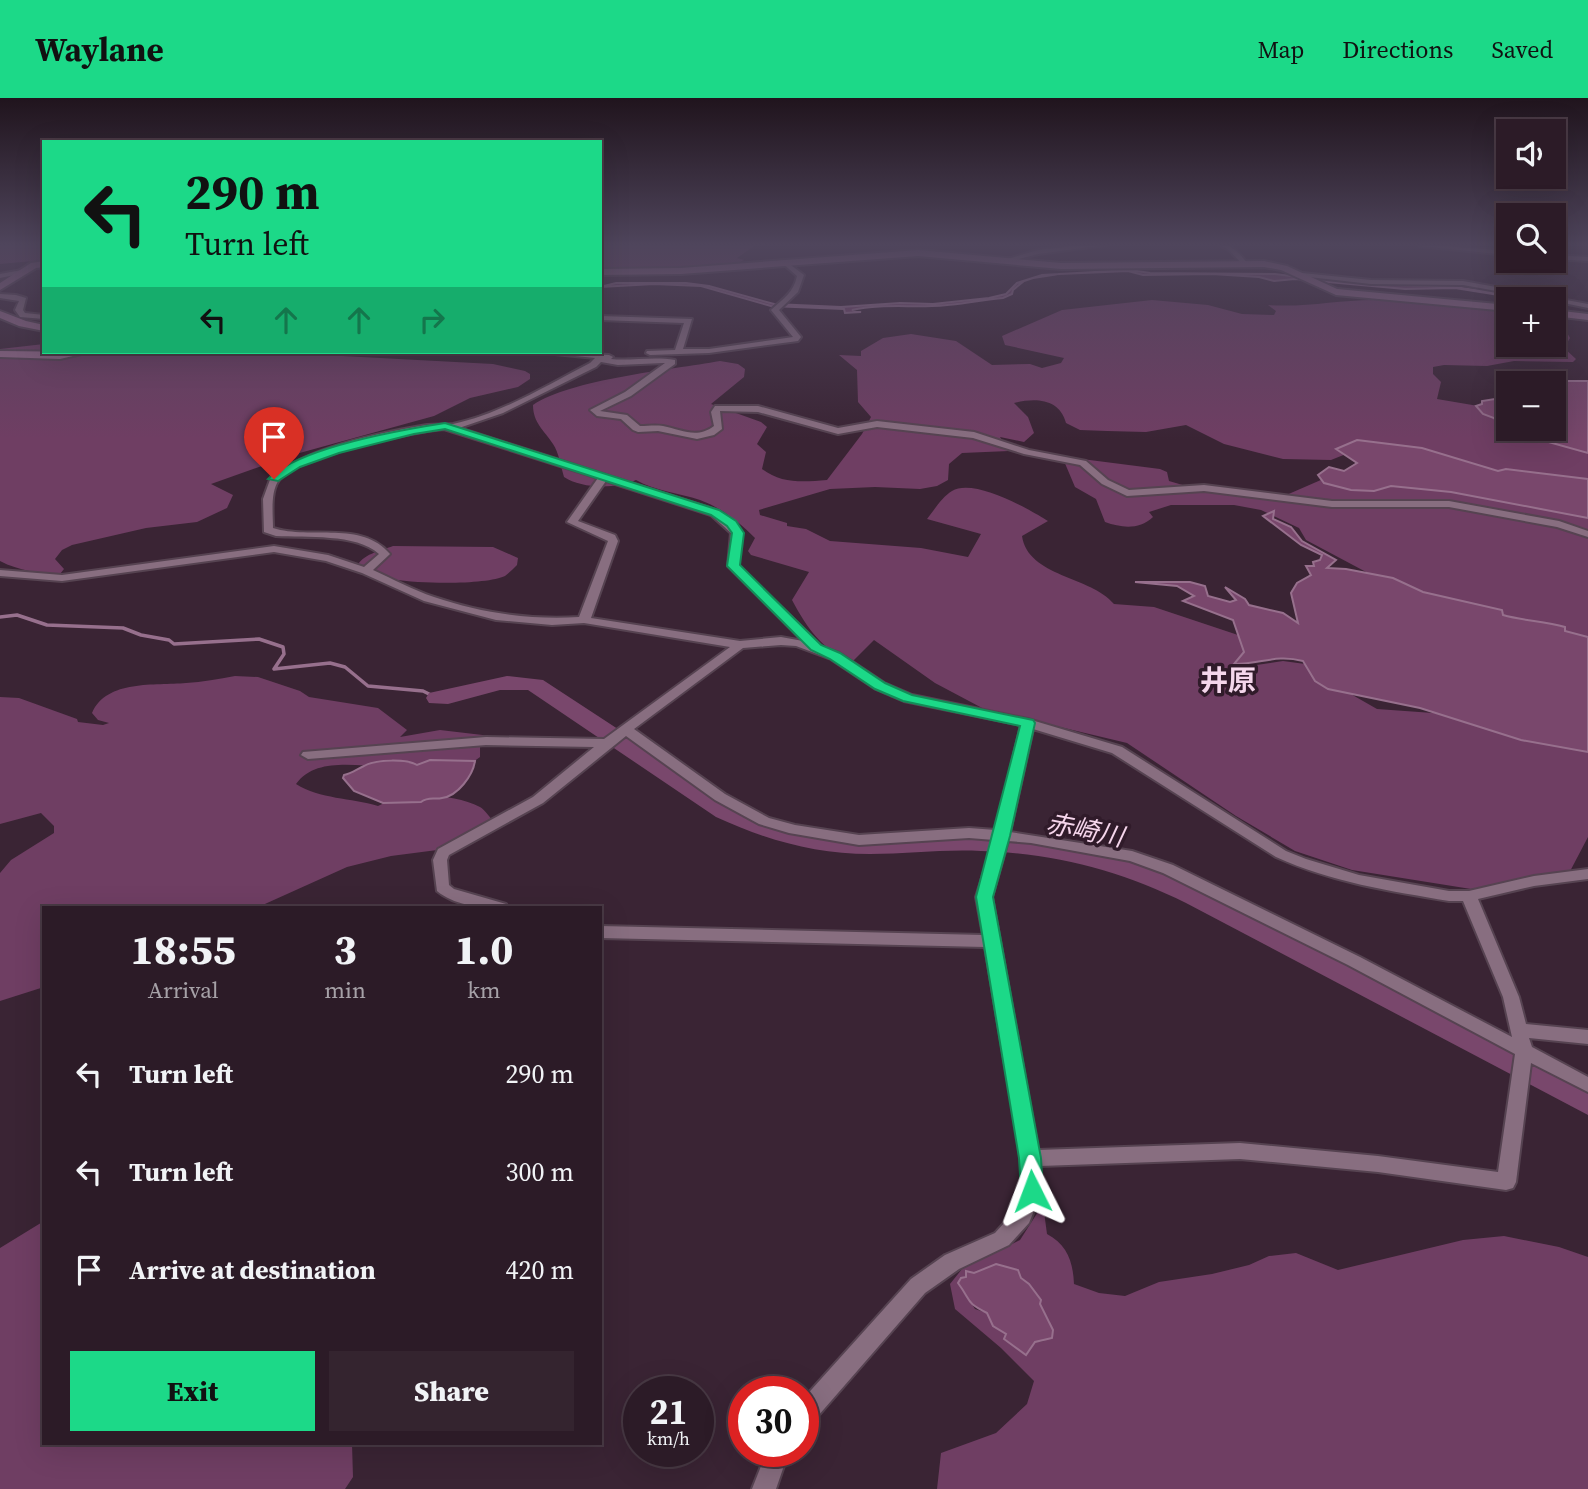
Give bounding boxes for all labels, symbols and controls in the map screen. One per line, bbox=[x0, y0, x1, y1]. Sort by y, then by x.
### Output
text: Waylane bbox=[35, 27, 164, 72]
text: Map bbox=[1257, 33, 1304, 66]
text: Directions bbox=[1342, 33, 1453, 66]
text: Saved bbox=[1491, 33, 1553, 66]
map controls bbox=[1496, 119, 1566, 441]
button: sound bbox=[1496, 119, 1566, 189]
text: 290 m bbox=[185, 158, 320, 225]
icon: left bbox=[70, 168, 161, 259]
button: search bbox=[1496, 203, 1566, 273]
text: Turn left bbox=[185, 222, 309, 266]
button: + bbox=[1496, 287, 1566, 357]
icon: left bbox=[194, 301, 232, 339]
icon: ahead bbox=[267, 301, 305, 339]
icon: ahead bbox=[340, 301, 378, 339]
icon: right bbox=[413, 301, 451, 339]
button: − bbox=[1496, 371, 1566, 441]
pin bbox=[244, 407, 304, 479]
icon: arrive bbox=[255, 418, 293, 456]
district label: 井原 bbox=[1200, 661, 1256, 699]
water label: 赤崎川 bbox=[1043, 805, 1130, 856]
text: 18:55 bbox=[131, 920, 236, 978]
text: 3 bbox=[334, 920, 357, 978]
text: 1.0 bbox=[454, 920, 513, 978]
text: Arrival bbox=[148, 974, 219, 1006]
text: min bbox=[324, 974, 366, 1006]
text: km bbox=[467, 974, 501, 1006]
icon: left bbox=[70, 1055, 108, 1093]
text: Turn left bbox=[129, 1056, 233, 1092]
text: 290 m bbox=[506, 1056, 574, 1092]
icon: left bbox=[70, 1153, 108, 1191]
text: Turn left bbox=[129, 1154, 233, 1190]
text: 300 m bbox=[506, 1154, 574, 1190]
position arrow bbox=[995, 1154, 1069, 1228]
icon: arrive bbox=[70, 1251, 108, 1289]
text: Arrive at destination bbox=[129, 1252, 376, 1288]
text: 420 m bbox=[506, 1252, 574, 1288]
button: Exit bbox=[70, 1351, 315, 1431]
button: Share bbox=[329, 1351, 574, 1431]
speed limit sign: 30 bbox=[728, 1376, 819, 1467]
text: 21 bbox=[650, 1388, 687, 1436]
text: km/h bbox=[647, 1426, 690, 1451]

